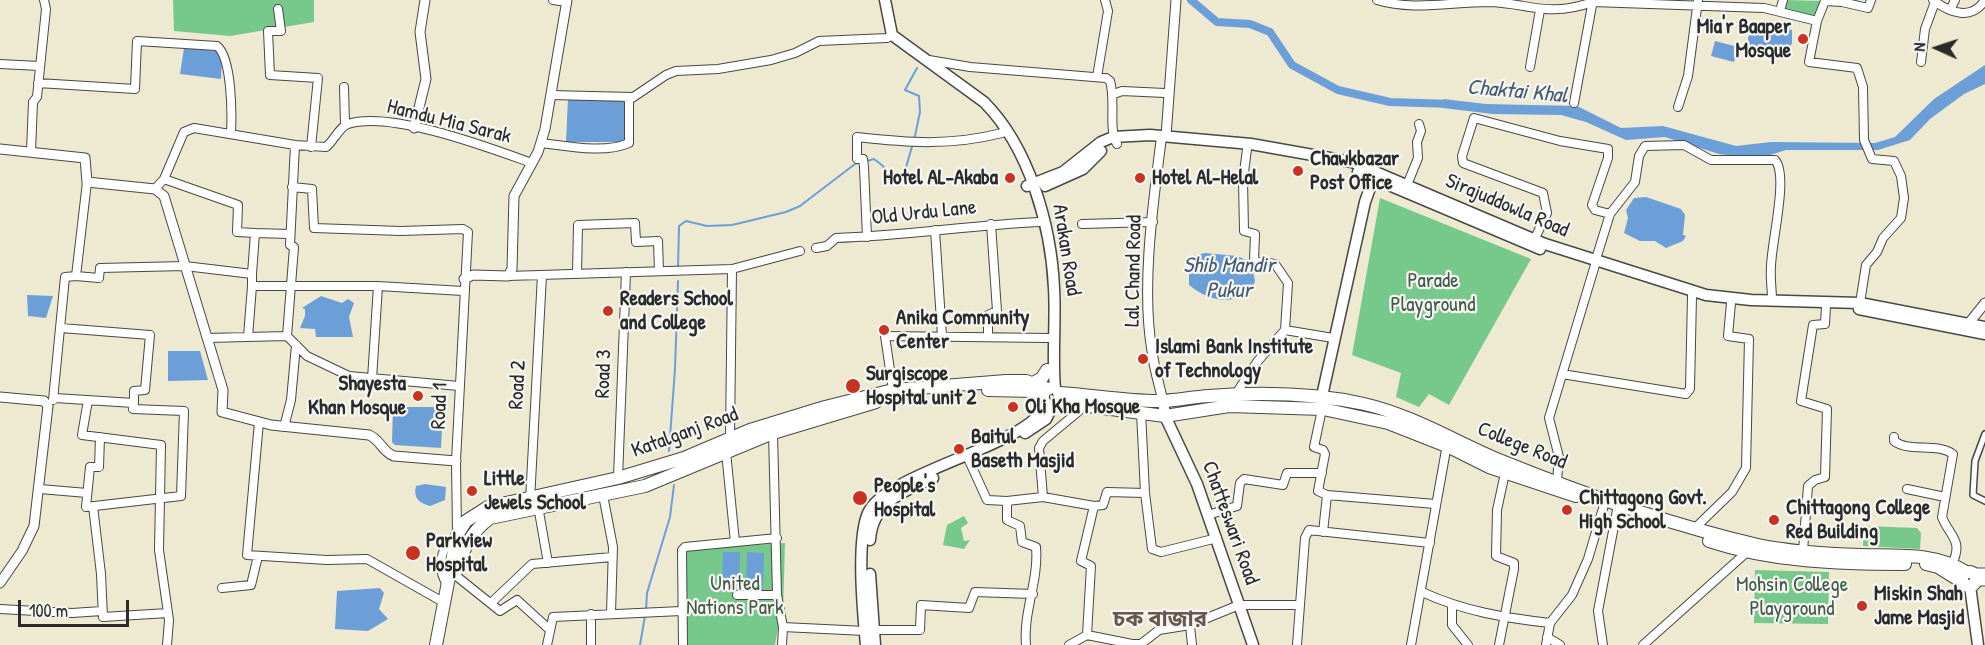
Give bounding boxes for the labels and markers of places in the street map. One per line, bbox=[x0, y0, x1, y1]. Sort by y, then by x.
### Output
place label: Mia'r Baaper Mosque bbox=[1697, 14, 1791, 64]
marker: Mia'r Baaper Mosque bbox=[1796, 32, 1810, 46]
place label: Chawkbazar Post Office bbox=[1310, 146, 1399, 196]
marker: Chawkbazar Post Office bbox=[1291, 164, 1305, 178]
place label: Hotel AL-Akaba bbox=[883, 165, 998, 191]
place label: Hotel Al-Helal bbox=[1152, 165, 1258, 191]
marker: Hotel AL-Akaba bbox=[1003, 171, 1017, 185]
marker: Hotel Al-Helal bbox=[1133, 171, 1147, 185]
place label: Readers School and College bbox=[620, 286, 733, 336]
marker: Readers School and College bbox=[601, 304, 615, 318]
place label: Anika Community Center bbox=[896, 305, 1029, 355]
marker: Anika Community Center bbox=[877, 323, 891, 337]
place label: Islami Bank Institute of Technology bbox=[1155, 334, 1313, 384]
marker: Islami Bank Institute of Technology bbox=[1136, 352, 1150, 366]
place label: Surgiscope Hospital unit 2 bbox=[866, 361, 976, 411]
place label: Shayesta Khan Mosque bbox=[308, 371, 406, 421]
marker: Surgiscope Hospital unit 2 bbox=[844, 377, 862, 395]
marker: Shayesta Khan Mosque bbox=[411, 389, 425, 403]
place label: Oli Kha Mosque bbox=[1025, 394, 1140, 420]
marker: Oli Kha Mosque bbox=[1006, 400, 1020, 414]
place label: Baitul Baseth Masjid bbox=[971, 424, 1074, 474]
marker: Baitul Baseth Masjid bbox=[952, 442, 966, 456]
place label: Little Jewels School bbox=[484, 466, 586, 516]
place label: People's Hospital bbox=[874, 473, 935, 523]
marker: Little Jewels School bbox=[465, 484, 479, 498]
place label: Chittagong Govt. High School bbox=[1579, 485, 1707, 535]
marker: People's Hospital bbox=[851, 489, 869, 507]
place label: Chittagong College Red Building bbox=[1786, 495, 1930, 545]
marker: Chittagong Govt. High School bbox=[1560, 503, 1574, 517]
marker: Chittagong College Red Building bbox=[1767, 513, 1781, 527]
place label: Parkview Hospital bbox=[426, 528, 492, 578]
marker: Parkview Hospital bbox=[404, 544, 422, 562]
place label: Miskin Shah Jame Masjid bbox=[1874, 581, 1964, 631]
marker: Miskin Shah Jame Masjid bbox=[1855, 599, 1869, 613]

